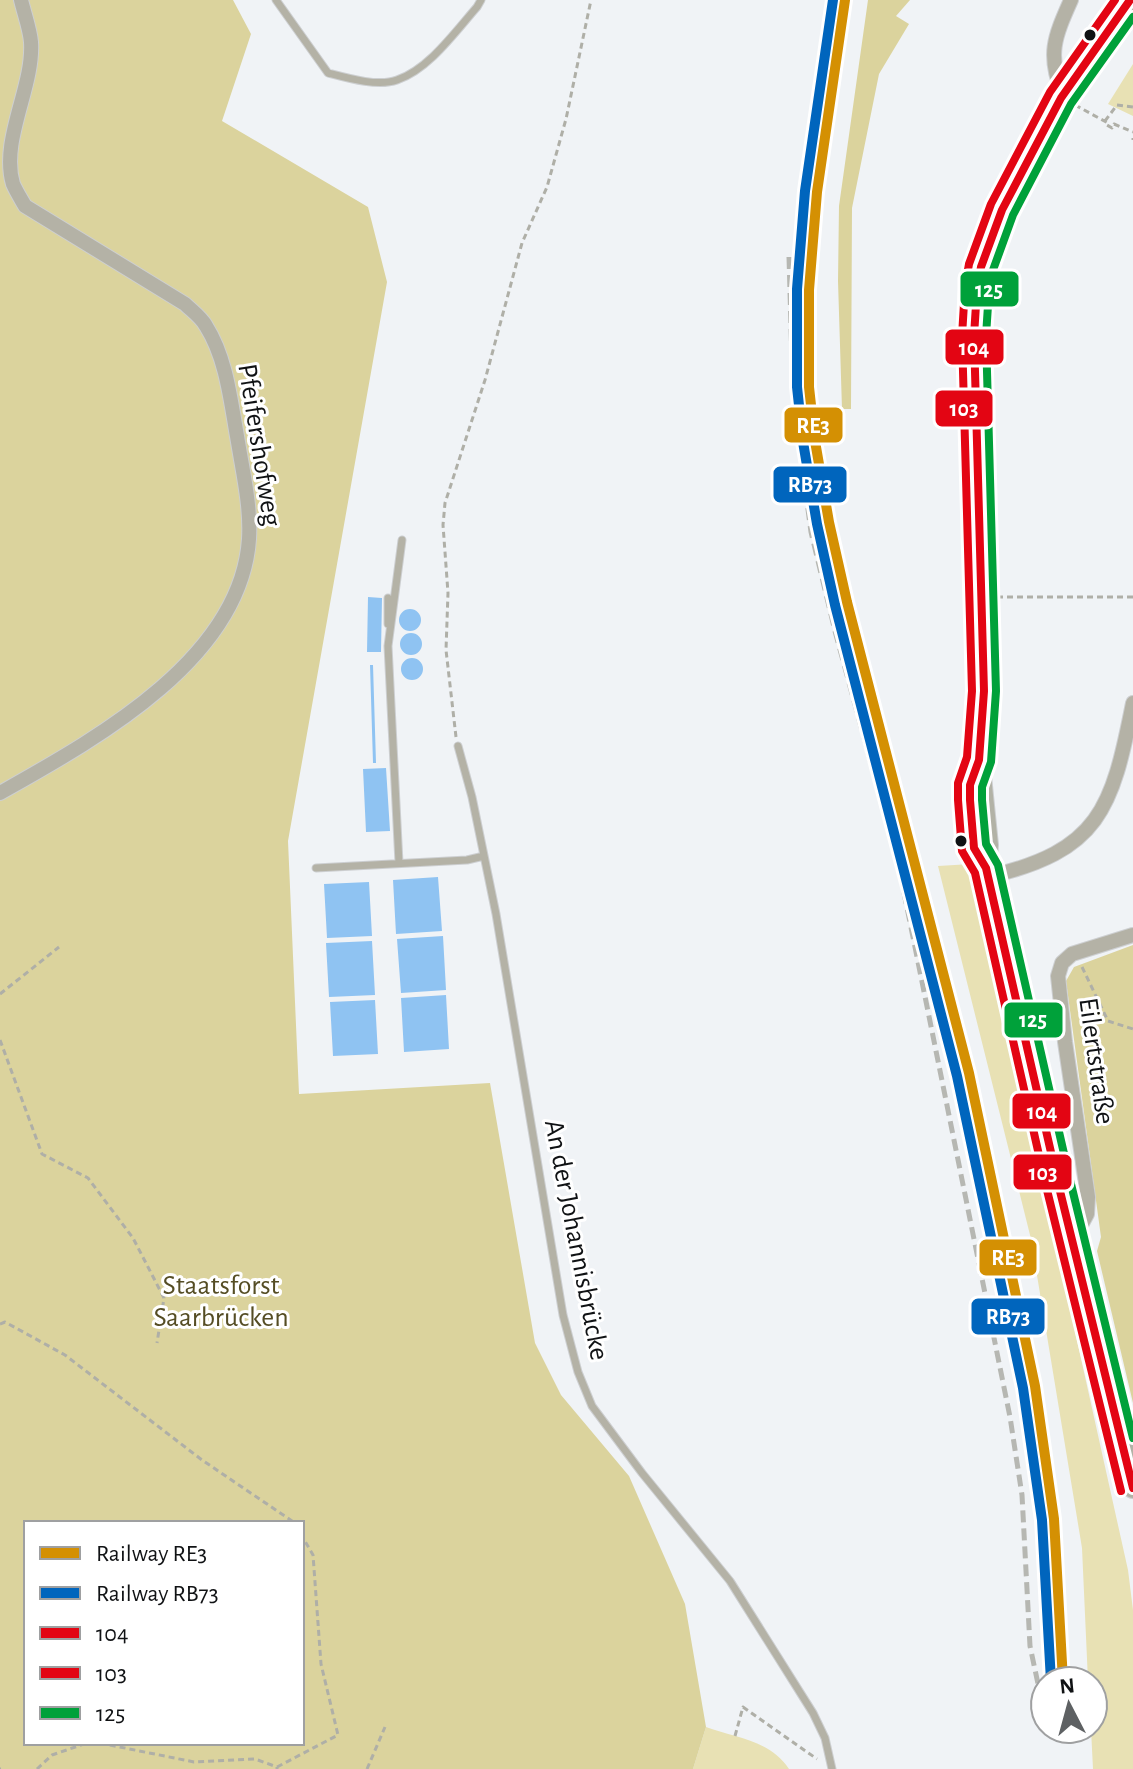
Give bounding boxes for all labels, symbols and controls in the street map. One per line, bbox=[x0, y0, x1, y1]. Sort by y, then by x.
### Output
unlabelled marker bbox=[1082, 27, 1098, 43]
line badge: 125 bbox=[959, 270, 1020, 308]
text: 125 bbox=[975, 279, 1003, 301]
line badge: 104 bbox=[944, 328, 1005, 366]
text: 104 bbox=[959, 337, 989, 359]
street label: Pfeifershofweg bbox=[232, 362, 286, 529]
line badge: 103 bbox=[934, 389, 994, 428]
text: 103 bbox=[950, 398, 978, 420]
line badge: RE3 bbox=[783, 406, 844, 444]
text: RE3 bbox=[796, 415, 830, 437]
line badge: RB73 bbox=[772, 465, 848, 504]
text: RB73 bbox=[788, 474, 832, 496]
unlabelled marker bbox=[953, 833, 969, 849]
street label: Eilertstraße bbox=[1073, 996, 1119, 1126]
line badge: 125 bbox=[1003, 1001, 1064, 1039]
text: 125 bbox=[1019, 1009, 1047, 1031]
line badge: 104 bbox=[1011, 1092, 1072, 1130]
text: 104 bbox=[1027, 1101, 1057, 1123]
street label: An der Johannisbrücke bbox=[539, 1117, 613, 1363]
line badge: 103 bbox=[1012, 1153, 1073, 1191]
text: 103 bbox=[1029, 1162, 1057, 1184]
line badge: RE3 bbox=[978, 1238, 1038, 1277]
text: RE3 bbox=[991, 1247, 1025, 1269]
park label: Staatsforst Saarbrücken bbox=[153, 1272, 289, 1332]
line badge: RB73 bbox=[970, 1297, 1046, 1336]
text: RB73 bbox=[986, 1306, 1030, 1328]
legend bbox=[24, 1521, 304, 1745]
text: Railway RE3 bbox=[96, 1542, 207, 1566]
text: Railway RB73 bbox=[96, 1582, 219, 1606]
text: 104 bbox=[96, 1622, 128, 1646]
text: 103 bbox=[96, 1662, 127, 1686]
north arrow bbox=[1029, 1665, 1109, 1745]
text: N bbox=[1058, 1674, 1076, 1698]
text: 125 bbox=[96, 1702, 125, 1726]

